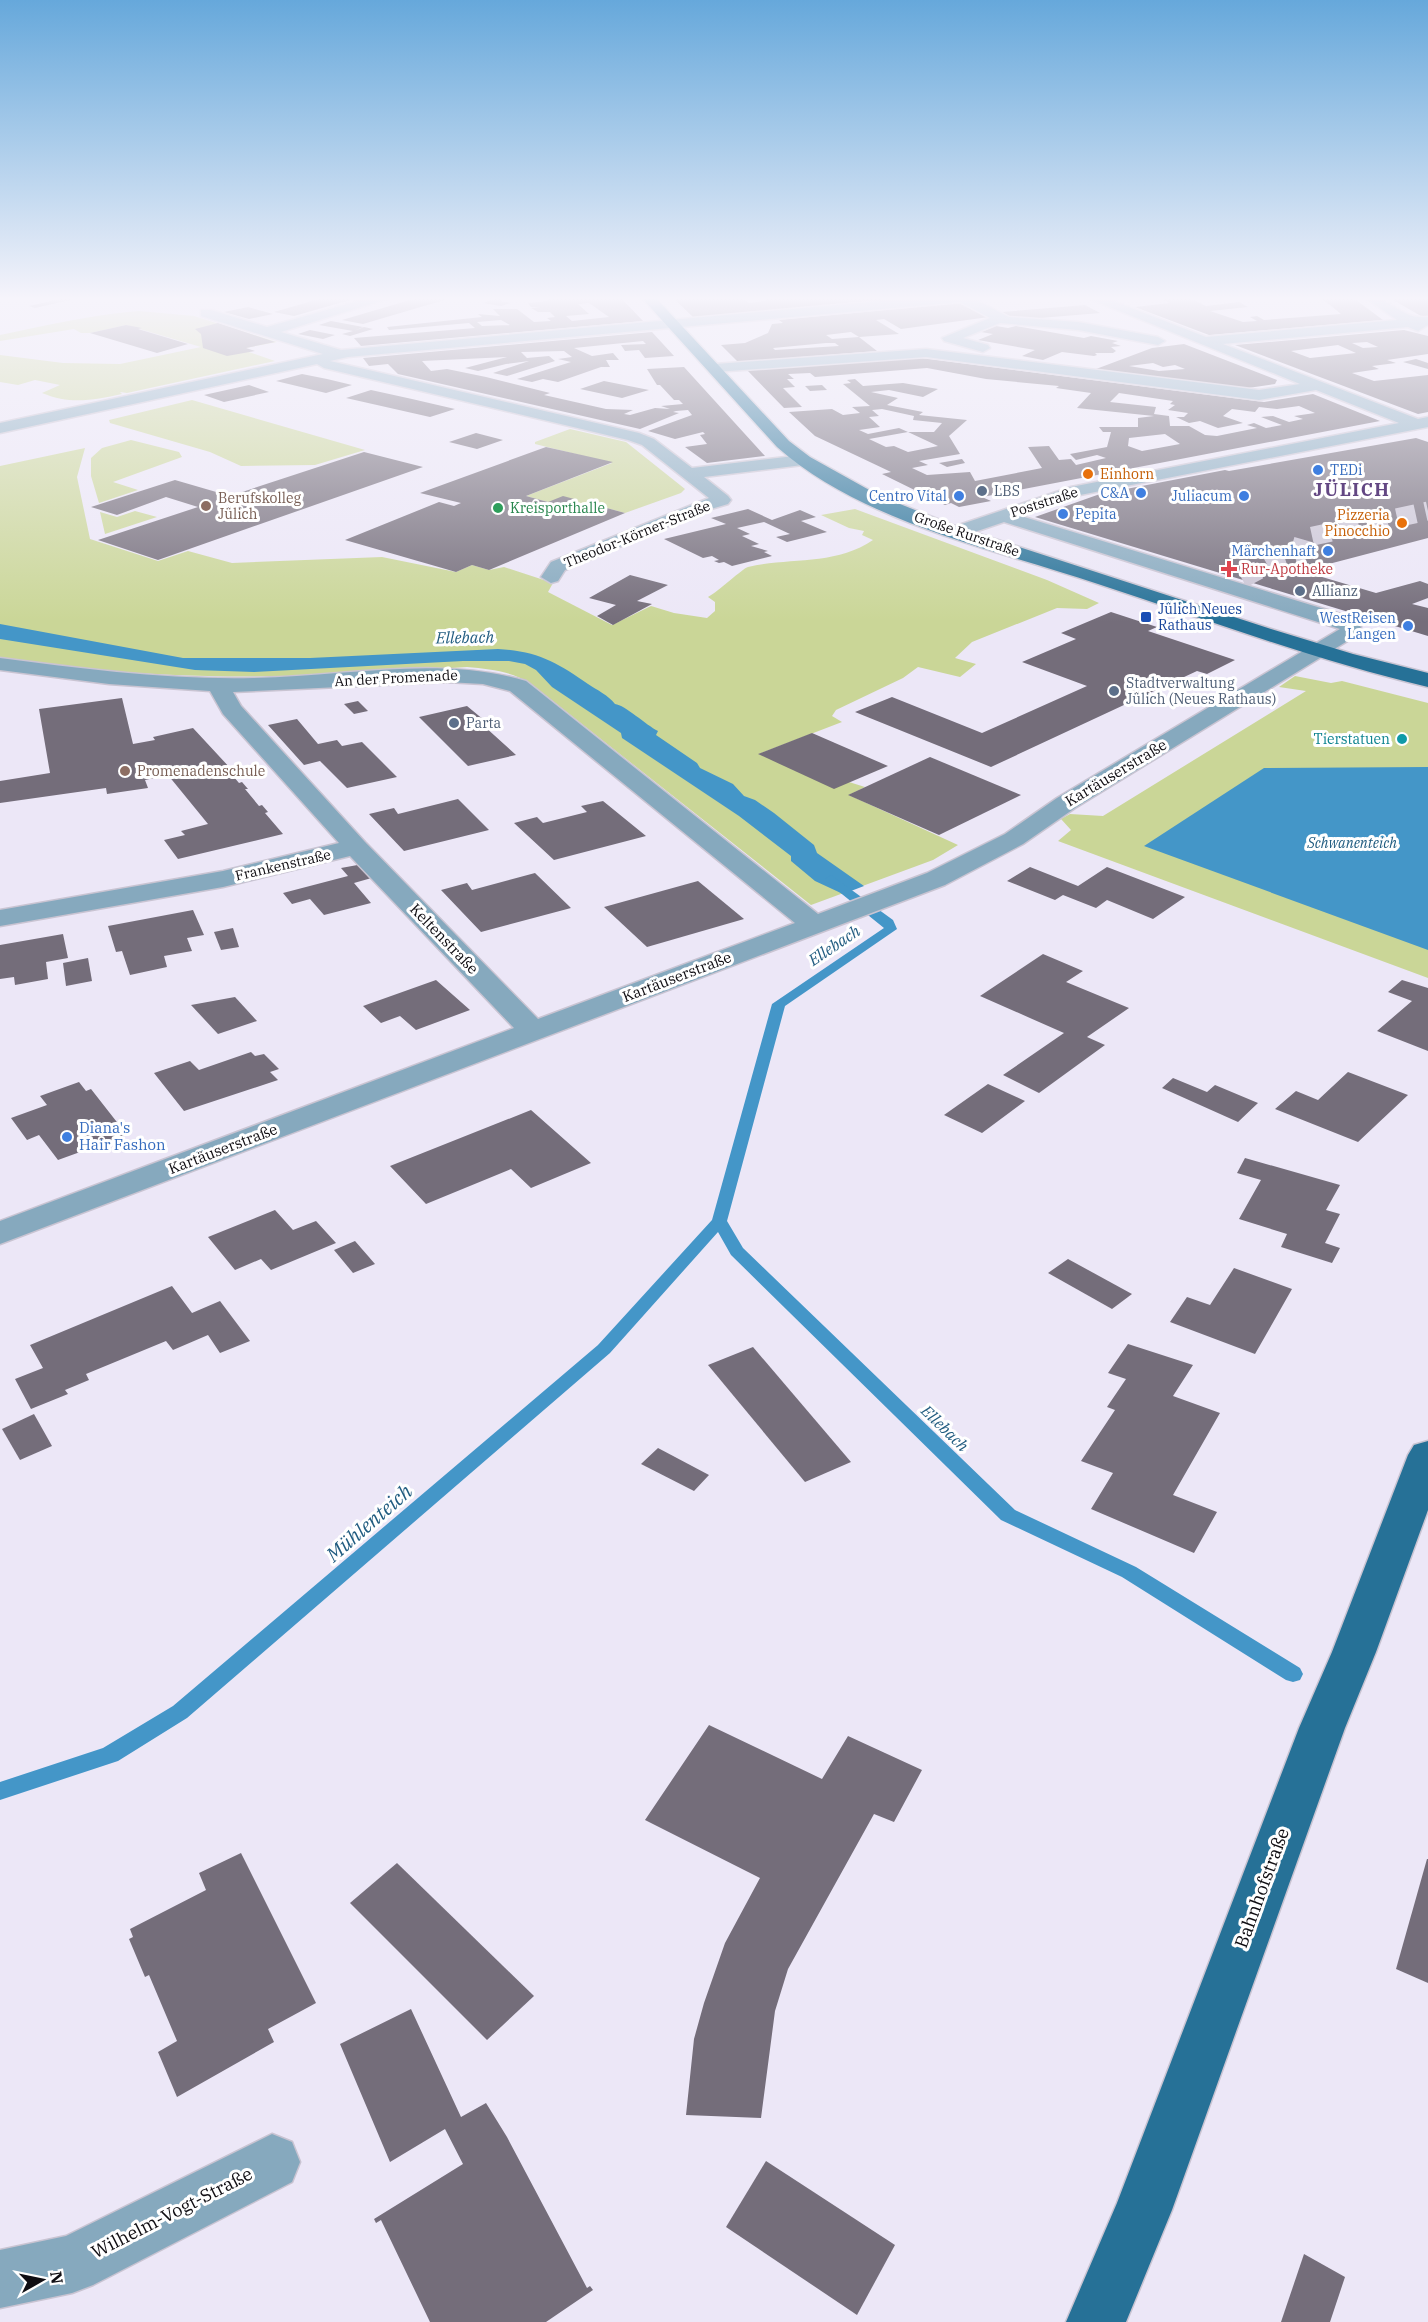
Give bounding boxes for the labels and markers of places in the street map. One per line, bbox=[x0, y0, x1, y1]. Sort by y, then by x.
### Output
place label: TEDi bbox=[1330, 461, 1362, 479]
marker: TEDi bbox=[1311, 463, 1325, 477]
place label: Einhorn bbox=[1100, 465, 1154, 483]
marker: Einhorn bbox=[1081, 467, 1095, 481]
place label: LBS bbox=[994, 482, 1020, 500]
marker: LBS bbox=[975, 484, 989, 498]
place label: C&A bbox=[1101, 484, 1129, 502]
marker: C&A bbox=[1134, 486, 1148, 500]
place label: Centro Vital bbox=[869, 487, 947, 505]
place label: Juliacum bbox=[1172, 487, 1232, 505]
place label: Berufskolleg Jülich bbox=[218, 489, 301, 523]
marker: Centro Vital bbox=[952, 489, 966, 503]
marker: Juliacum bbox=[1237, 489, 1251, 503]
marker: Berufskolleg Jülich bbox=[199, 499, 213, 513]
place label: Kreisporthalle bbox=[510, 499, 605, 517]
marker: Kreisporthalle bbox=[491, 501, 505, 515]
place label: Pepita bbox=[1075, 505, 1117, 523]
place label: Pizzeria Pinocchio bbox=[1325, 506, 1390, 540]
marker: Pepita bbox=[1056, 507, 1070, 521]
marker: Pizzeria Pinocchio bbox=[1395, 516, 1409, 530]
place label: Märchenhaft bbox=[1231, 542, 1316, 560]
marker: Märchenhaft bbox=[1321, 544, 1335, 558]
place label: Rur-Apotheke bbox=[1241, 560, 1333, 578]
marker: Rur-Apotheke bbox=[1222, 562, 1236, 576]
place label: Allianz bbox=[1312, 582, 1358, 600]
marker: Allianz bbox=[1293, 584, 1307, 598]
place label: Jülich Neues Rathaus bbox=[1158, 600, 1242, 634]
place label: WestReisen Langen bbox=[1320, 609, 1396, 643]
marker: Jülich Neues Rathaus bbox=[1139, 610, 1153, 624]
marker: WestReisen Langen bbox=[1401, 619, 1415, 633]
place label: Stadtverwaltung Jülich (Neues Rathaus) bbox=[1126, 674, 1276, 708]
marker: Stadtverwaltung Jülich (Neues Rathaus) bbox=[1107, 684, 1121, 698]
place label: Parta bbox=[466, 714, 501, 732]
marker: Parta bbox=[447, 716, 461, 730]
place label: Tierstatuen bbox=[1314, 730, 1390, 748]
marker: Tierstatuen bbox=[1395, 732, 1409, 746]
place label: Promenadenschule bbox=[137, 762, 265, 780]
marker: Promenadenschule bbox=[118, 764, 132, 778]
place label: Diana's Hair Fashon bbox=[79, 1118, 166, 1154]
marker: Diana's Hair Fashon bbox=[60, 1130, 74, 1144]

